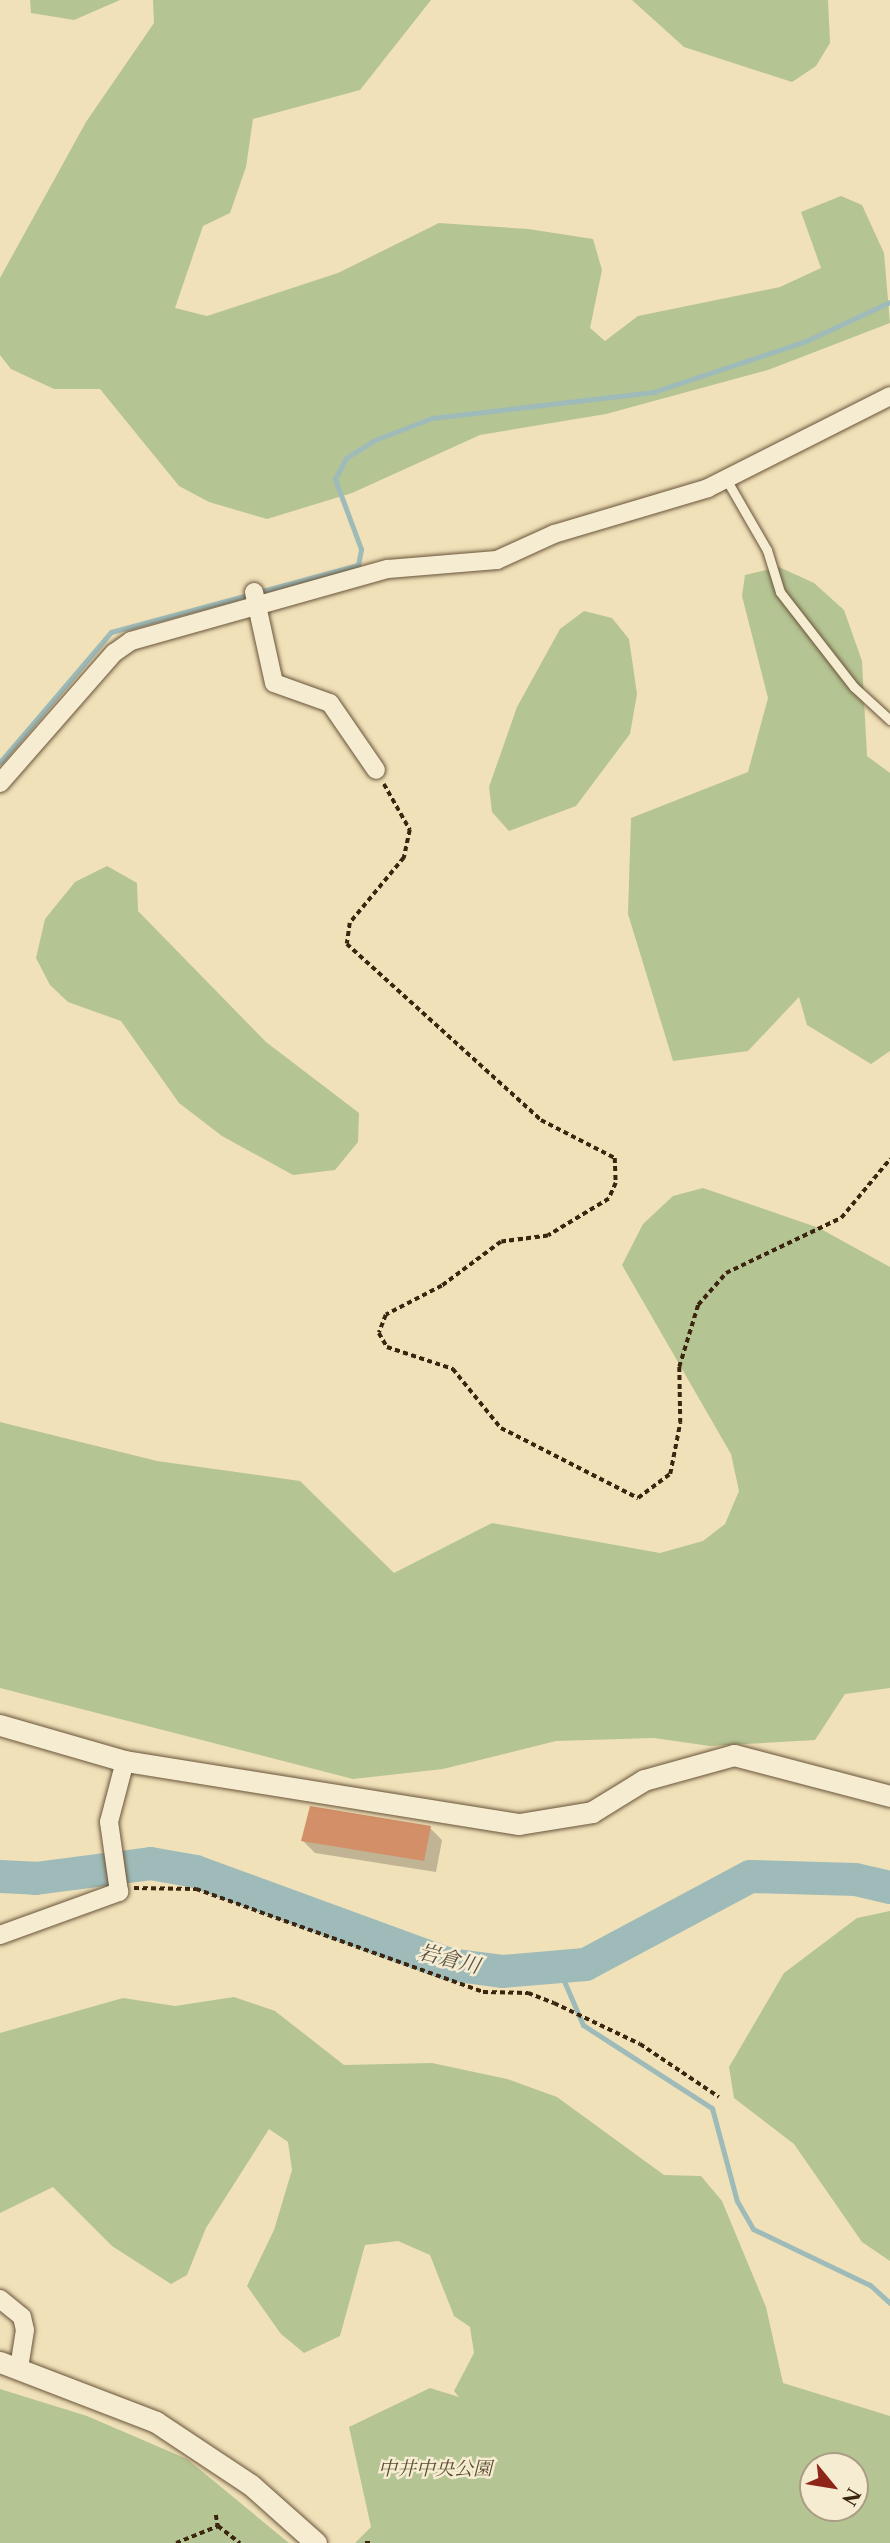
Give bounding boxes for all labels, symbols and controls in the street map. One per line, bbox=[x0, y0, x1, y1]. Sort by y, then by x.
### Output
water label: 岩倉川 bbox=[415, 1939, 483, 1979]
north arrow bbox=[799, 2452, 869, 2522]
park label: 中井中央公園 bbox=[378, 2458, 492, 2480]
text: N bbox=[837, 2484, 865, 2510]

